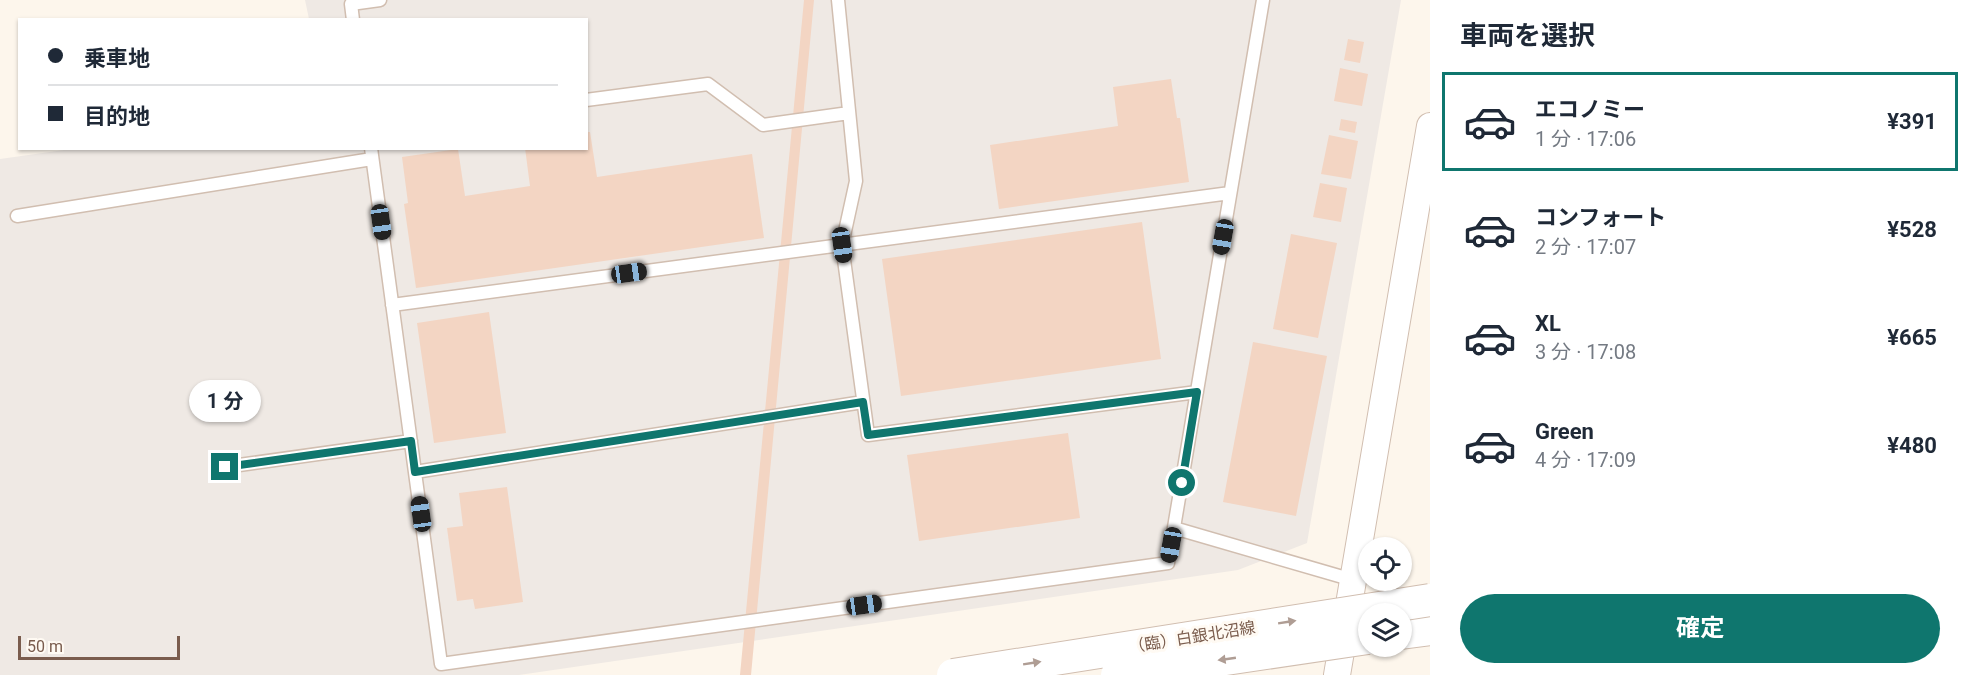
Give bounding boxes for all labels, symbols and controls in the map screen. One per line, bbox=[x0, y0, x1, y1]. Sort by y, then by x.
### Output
text: 車両を選択 bbox=[1460, 20, 1595, 52]
text: 乗車地 bbox=[84, 46, 150, 71]
icon: car bbox=[1463, 95, 1517, 149]
text: エコノミー bbox=[1535, 97, 1645, 122]
text: 目的地 bbox=[84, 104, 150, 129]
text: ¥391 bbox=[1887, 109, 1937, 134]
text: 1 分 · 17:06 bbox=[1535, 127, 1636, 151]
car bbox=[370, 203, 392, 241]
icon: car bbox=[1463, 203, 1517, 257]
text: コンフォート bbox=[1535, 205, 1666, 230]
text: ¥528 bbox=[1887, 217, 1937, 242]
car bbox=[1211, 218, 1235, 256]
car bbox=[831, 226, 853, 264]
text: 2 分 · 17:07 bbox=[1535, 235, 1636, 259]
car bbox=[610, 262, 648, 284]
icon: car bbox=[1463, 311, 1517, 365]
text: XL bbox=[1535, 311, 1561, 336]
text: ¥665 bbox=[1887, 325, 1937, 350]
text: 3 分 · 17:08 bbox=[1535, 340, 1636, 364]
callout: 1 分 bbox=[189, 380, 261, 422]
text: 1 分 bbox=[207, 389, 243, 413]
icon: car bbox=[1463, 419, 1517, 473]
text: Green bbox=[1535, 419, 1594, 444]
text: ¥480 bbox=[1887, 433, 1937, 458]
text: 4 分 · 17:09 bbox=[1535, 448, 1636, 472]
route end bbox=[211, 453, 238, 480]
route start bbox=[1168, 469, 1195, 496]
car bbox=[410, 495, 432, 533]
car bbox=[1159, 526, 1183, 564]
map controls bbox=[1358, 537, 1412, 657]
button: locate bbox=[1358, 537, 1412, 591]
car bbox=[845, 594, 883, 616]
button: 確定 bbox=[1460, 594, 1940, 663]
button: layers bbox=[1358, 603, 1412, 657]
street label: （臨）白銀北沼線 bbox=[1127, 618, 1257, 656]
one-way arrow bbox=[1277, 618, 1296, 627]
scale bar bbox=[18, 633, 180, 660]
text: 50 m bbox=[27, 637, 63, 656]
one-way arrow bbox=[1217, 654, 1236, 663]
one-way arrow bbox=[1022, 658, 1041, 667]

